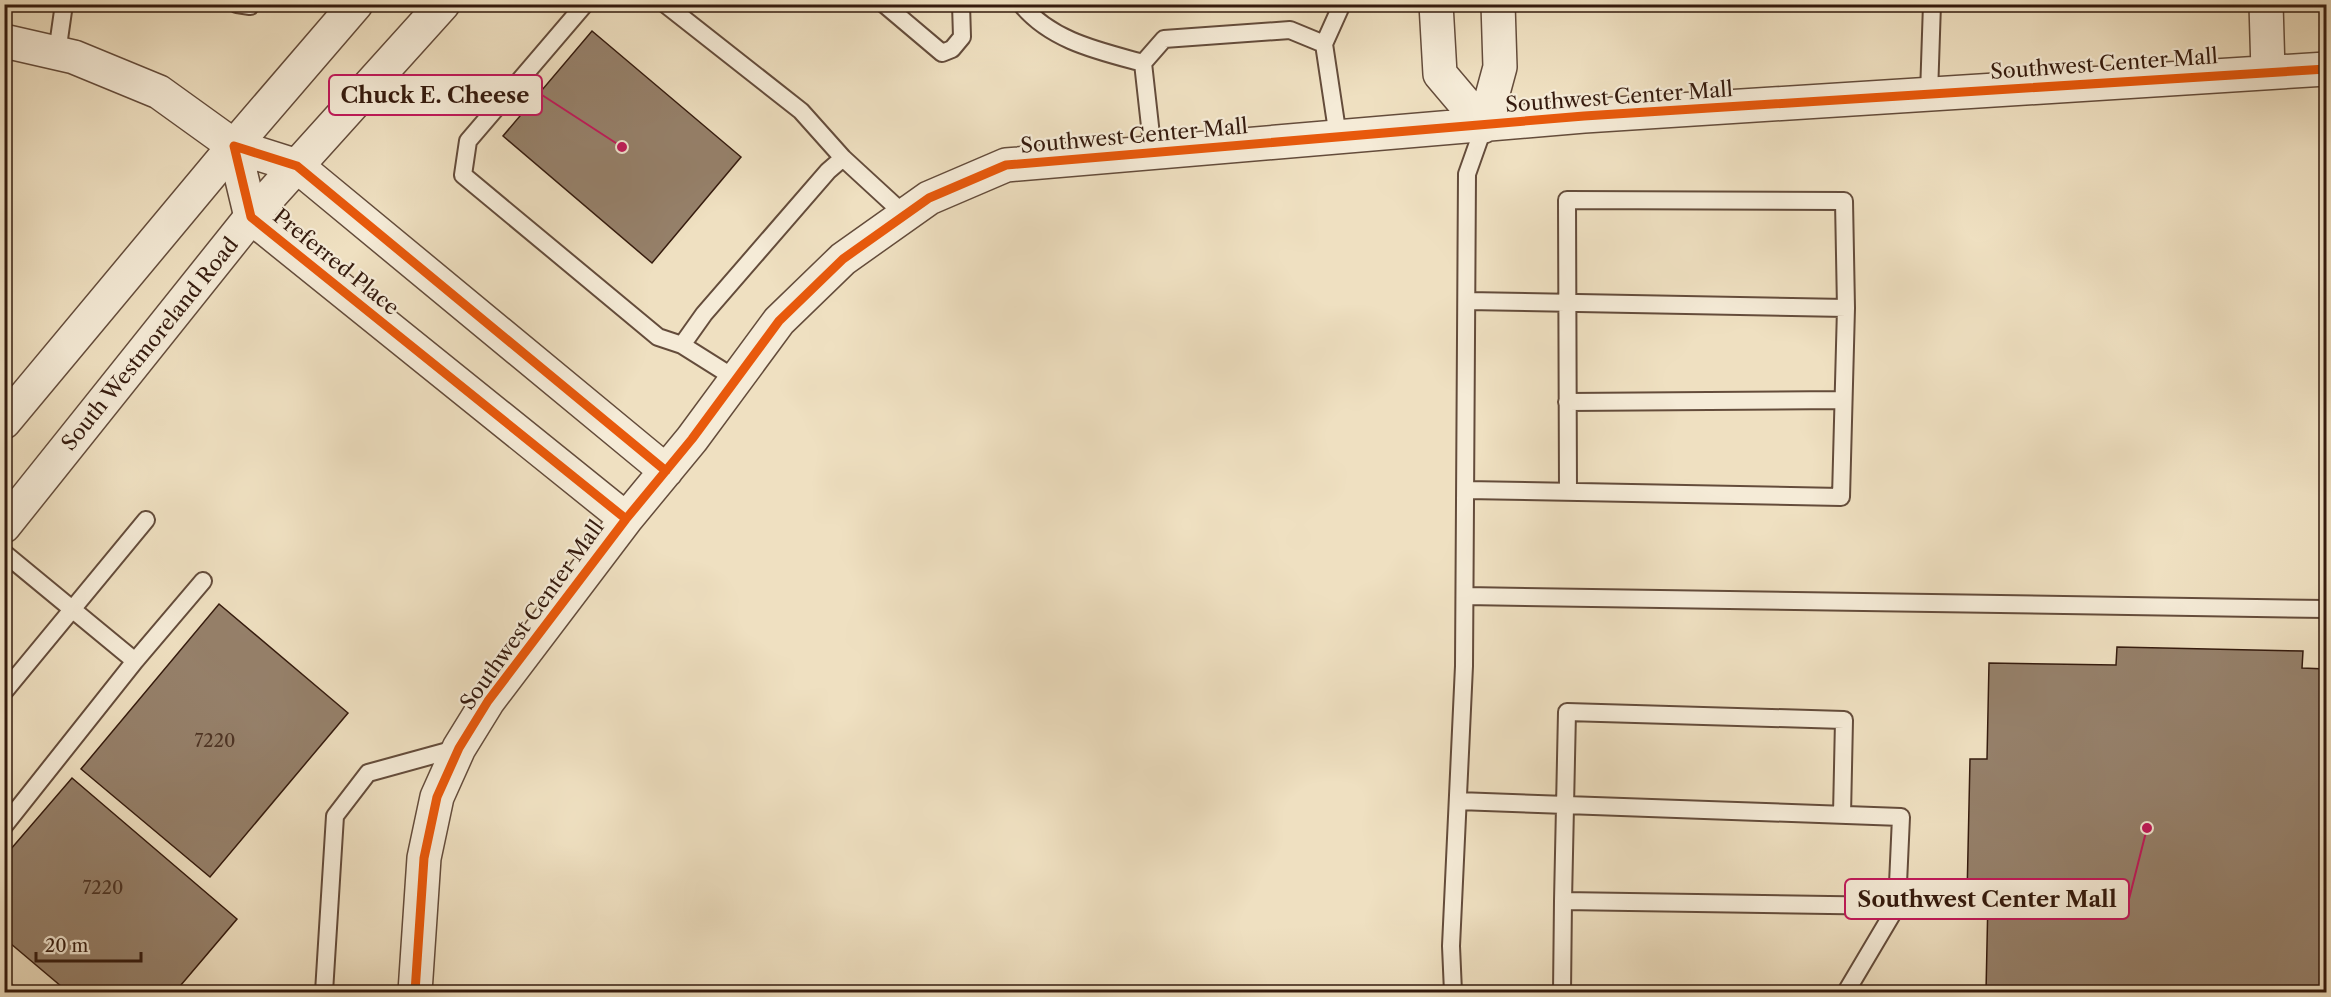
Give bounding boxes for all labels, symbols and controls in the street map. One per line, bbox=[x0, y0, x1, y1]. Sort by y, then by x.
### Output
street label: Southwest Center Mall bbox=[1989, 43, 2219, 84]
callout: Chuck E. Cheese bbox=[329, 75, 542, 115]
street label: Southwest Center Mall bbox=[1504, 76, 1734, 117]
text: Chuck E. Cheese bbox=[341, 82, 529, 109]
street label: Southwest Center Mall bbox=[1019, 113, 1249, 158]
street label: Preferred Place bbox=[268, 203, 404, 320]
street label: South Westmoreland Road bbox=[56, 232, 243, 455]
street label: Southwest Center Mall bbox=[454, 515, 609, 714]
house number: 7220 bbox=[195, 730, 235, 752]
house number: 7220 bbox=[83, 877, 123, 899]
callout: Southwest Center Mall bbox=[1845, 879, 2129, 919]
text: Southwest Center Mall bbox=[1857, 886, 2117, 913]
scale bar bbox=[36, 925, 141, 963]
text: 20 m bbox=[45, 935, 89, 957]

